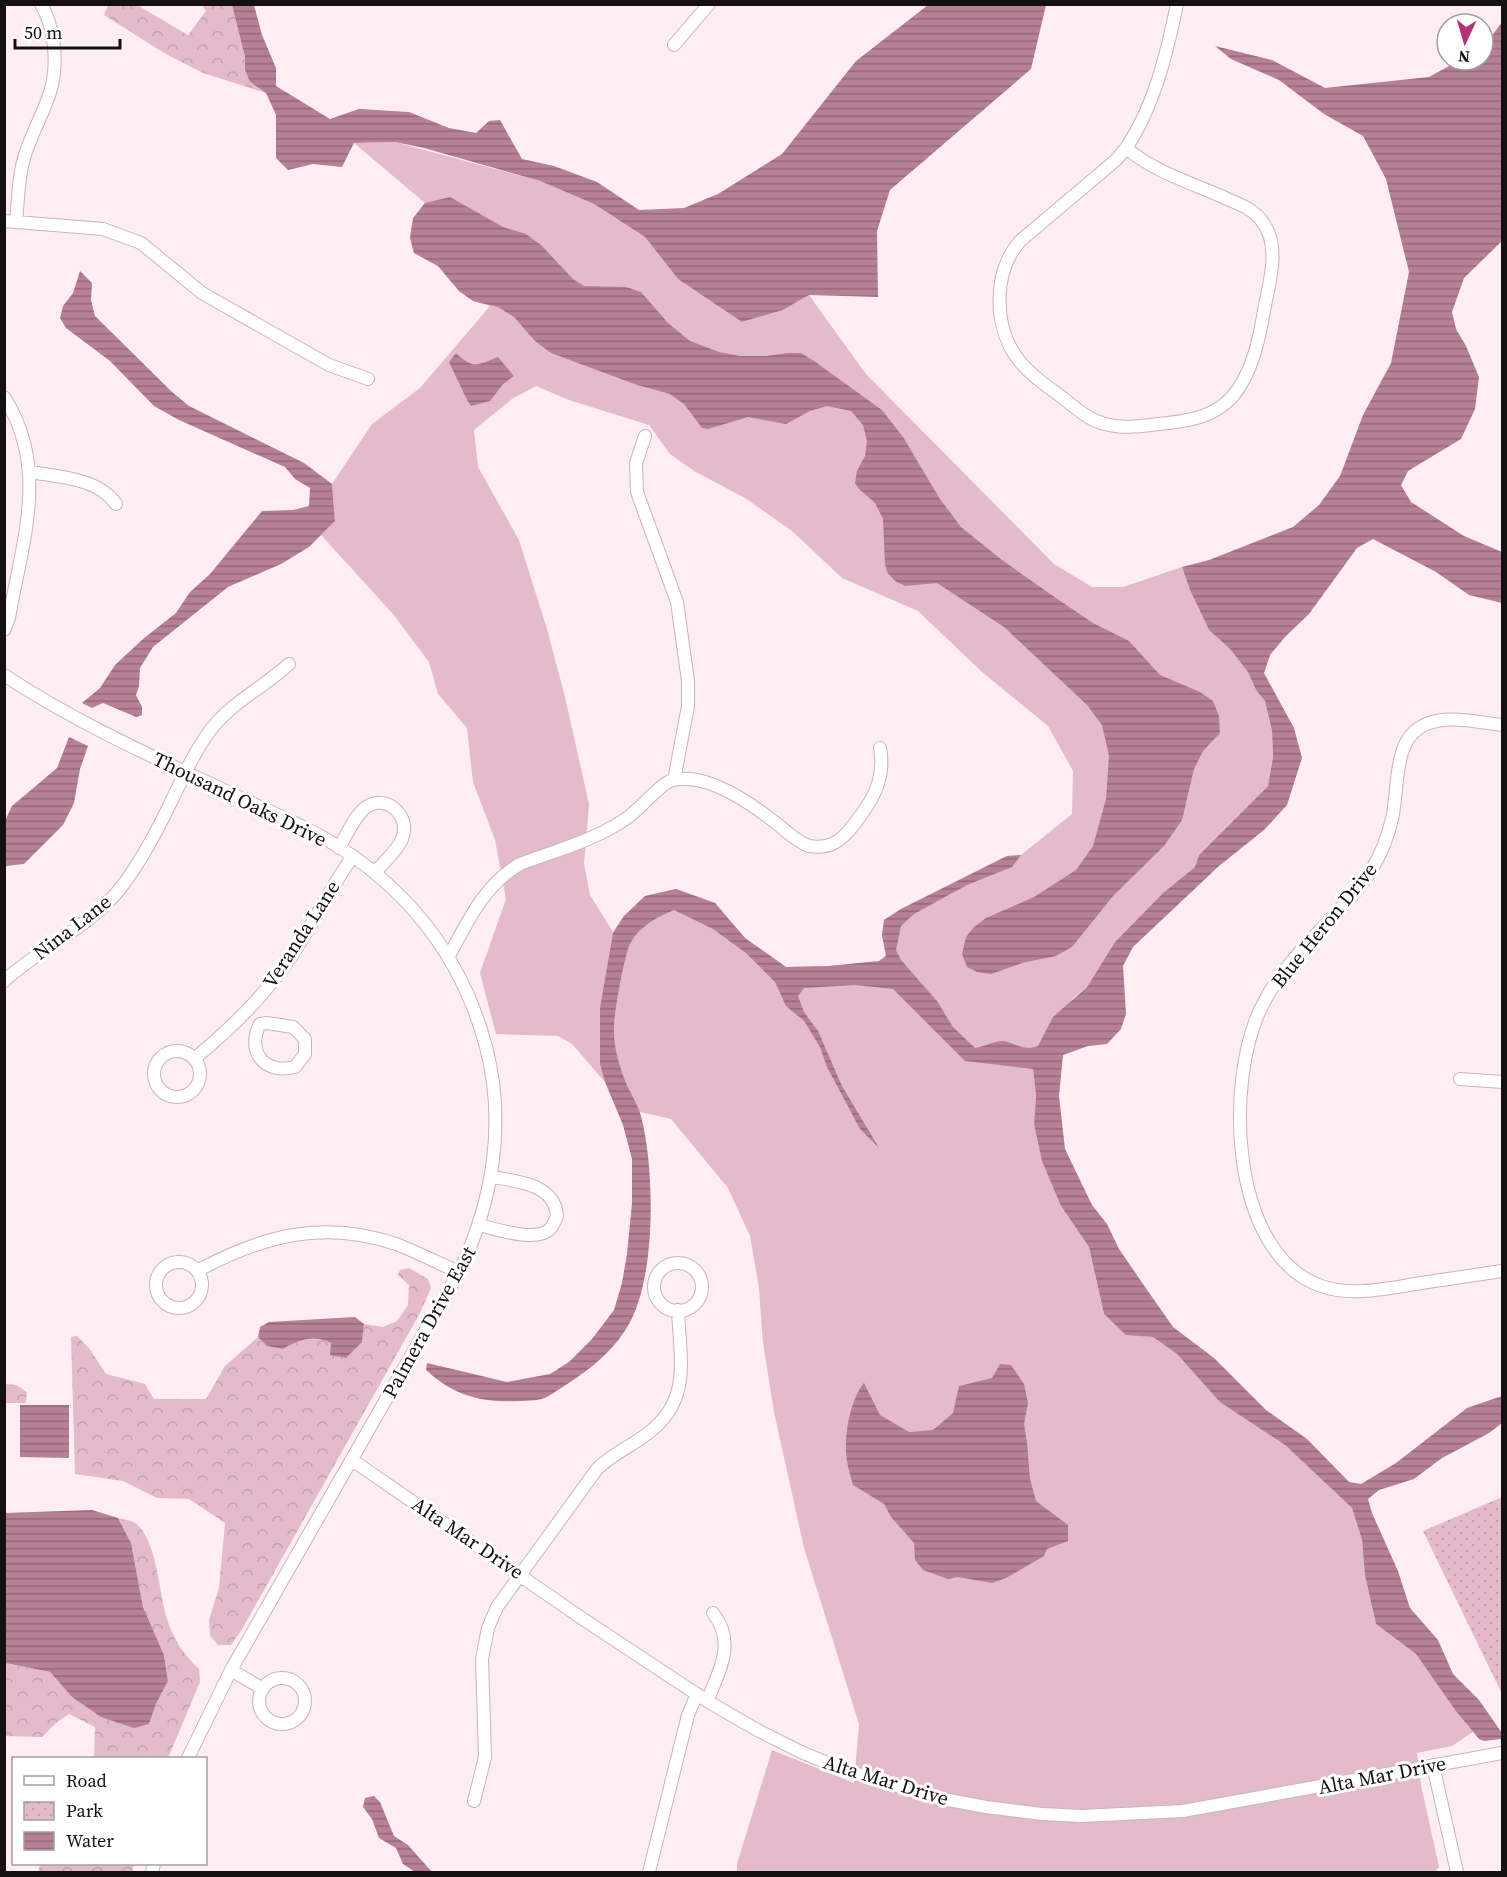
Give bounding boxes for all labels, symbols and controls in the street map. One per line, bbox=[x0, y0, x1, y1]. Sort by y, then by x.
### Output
scale bar bbox=[15, 12, 120, 50]
north arrow bbox=[1435, 12, 1495, 72]
text: 50 m bbox=[24, 20, 62, 45]
text: N bbox=[1457, 46, 1471, 68]
street label: Thousand Oaks Drive bbox=[148, 745, 332, 853]
street label: Blue Heron Drive bbox=[1265, 856, 1383, 994]
street label: Veranda Lane bbox=[256, 875, 346, 993]
street label: Nina Lane bbox=[27, 888, 117, 966]
street label: Palmera Drive East bbox=[376, 1241, 483, 1403]
street label: Alta Mar Drive bbox=[406, 1490, 530, 1586]
street label: Alta Mar Drive bbox=[820, 1748, 952, 1812]
street label: Alta Mar Drive bbox=[1316, 1749, 1448, 1801]
legend bbox=[12, 1757, 207, 1865]
text: Road bbox=[66, 1768, 107, 1793]
text: Park bbox=[66, 1798, 103, 1823]
text: Water bbox=[66, 1828, 114, 1853]

